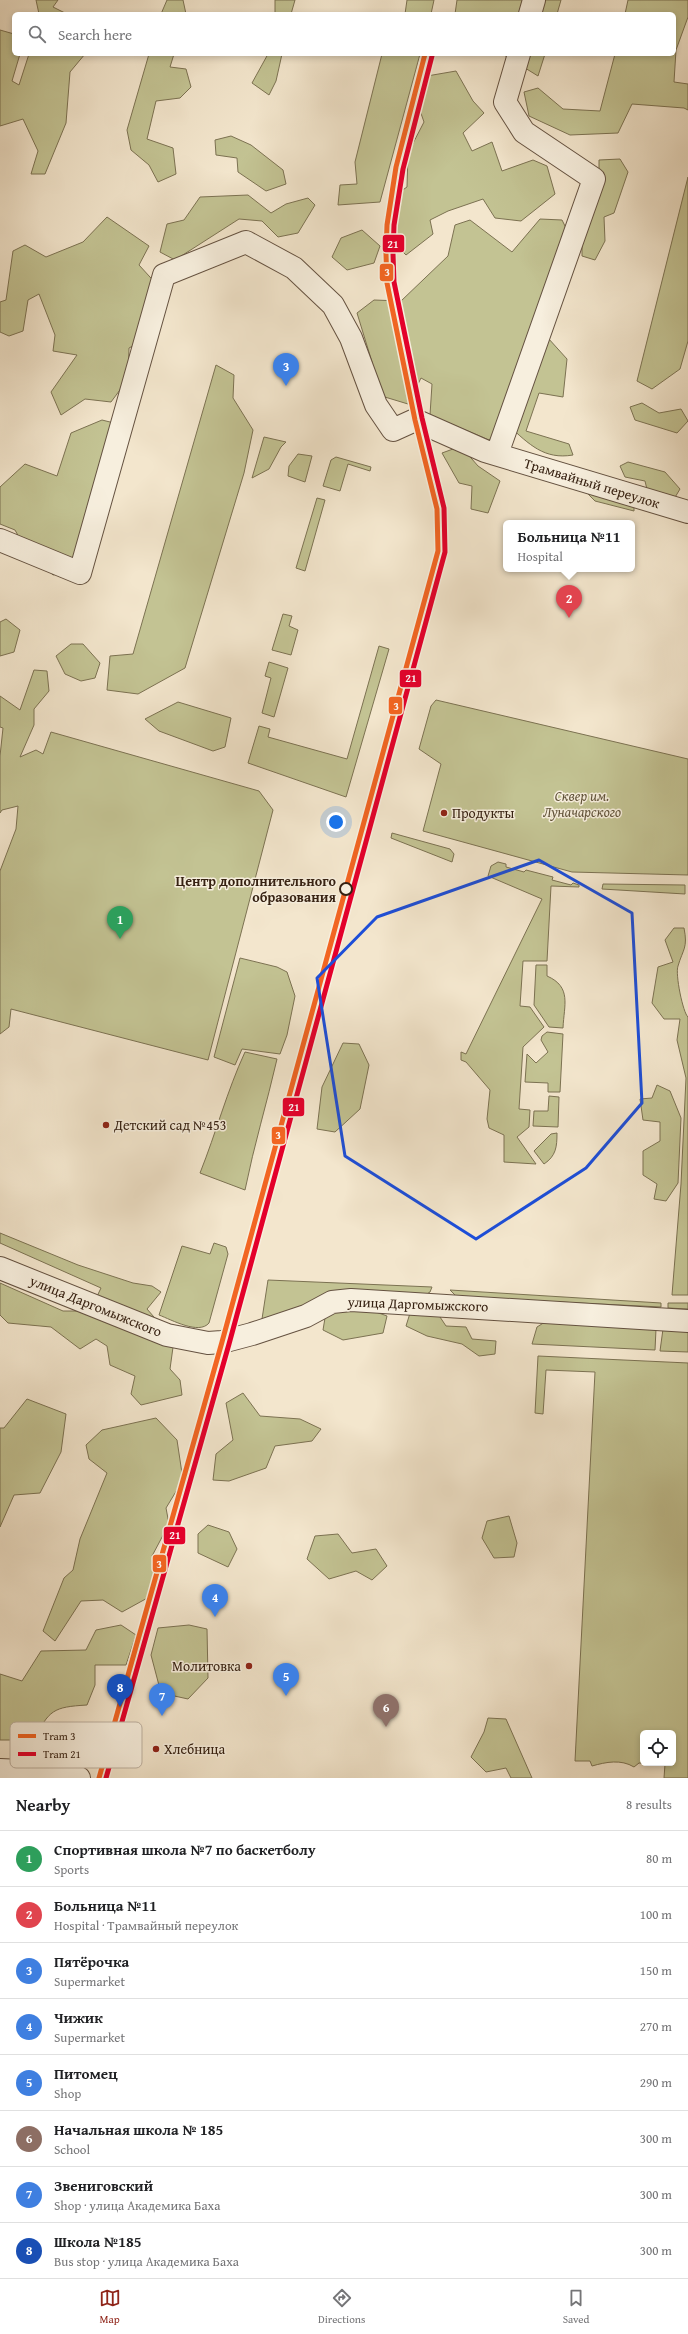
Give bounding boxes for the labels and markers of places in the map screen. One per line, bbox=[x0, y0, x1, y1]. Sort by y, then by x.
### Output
pin: 3 bbox=[273, 353, 299, 386]
pin: 2 bbox=[556, 585, 582, 618]
place label: Продукты bbox=[452, 803, 515, 823]
marker: Продукты bbox=[439, 808, 449, 818]
place label: Центр дополнительного образования bbox=[176, 871, 337, 907]
marker: Центр дополнительного образования bbox=[339, 882, 353, 896]
pin: 1 bbox=[107, 906, 133, 939]
place label: Детский сад №453 bbox=[113, 1115, 227, 1135]
marker: Детский сад №453 bbox=[101, 1120, 111, 1130]
pin: 4 bbox=[202, 1584, 228, 1617]
place label: Молитовка bbox=[172, 1656, 241, 1676]
marker: Молитовка bbox=[244, 1661, 254, 1671]
pin: 5 bbox=[273, 1663, 299, 1696]
pin: 8 bbox=[107, 1674, 133, 1707]
pin: 7 bbox=[149, 1683, 175, 1716]
pin: 6 bbox=[373, 1694, 399, 1727]
place label: Хлебница bbox=[164, 1739, 226, 1759]
marker: Хлебница bbox=[151, 1744, 161, 1754]

